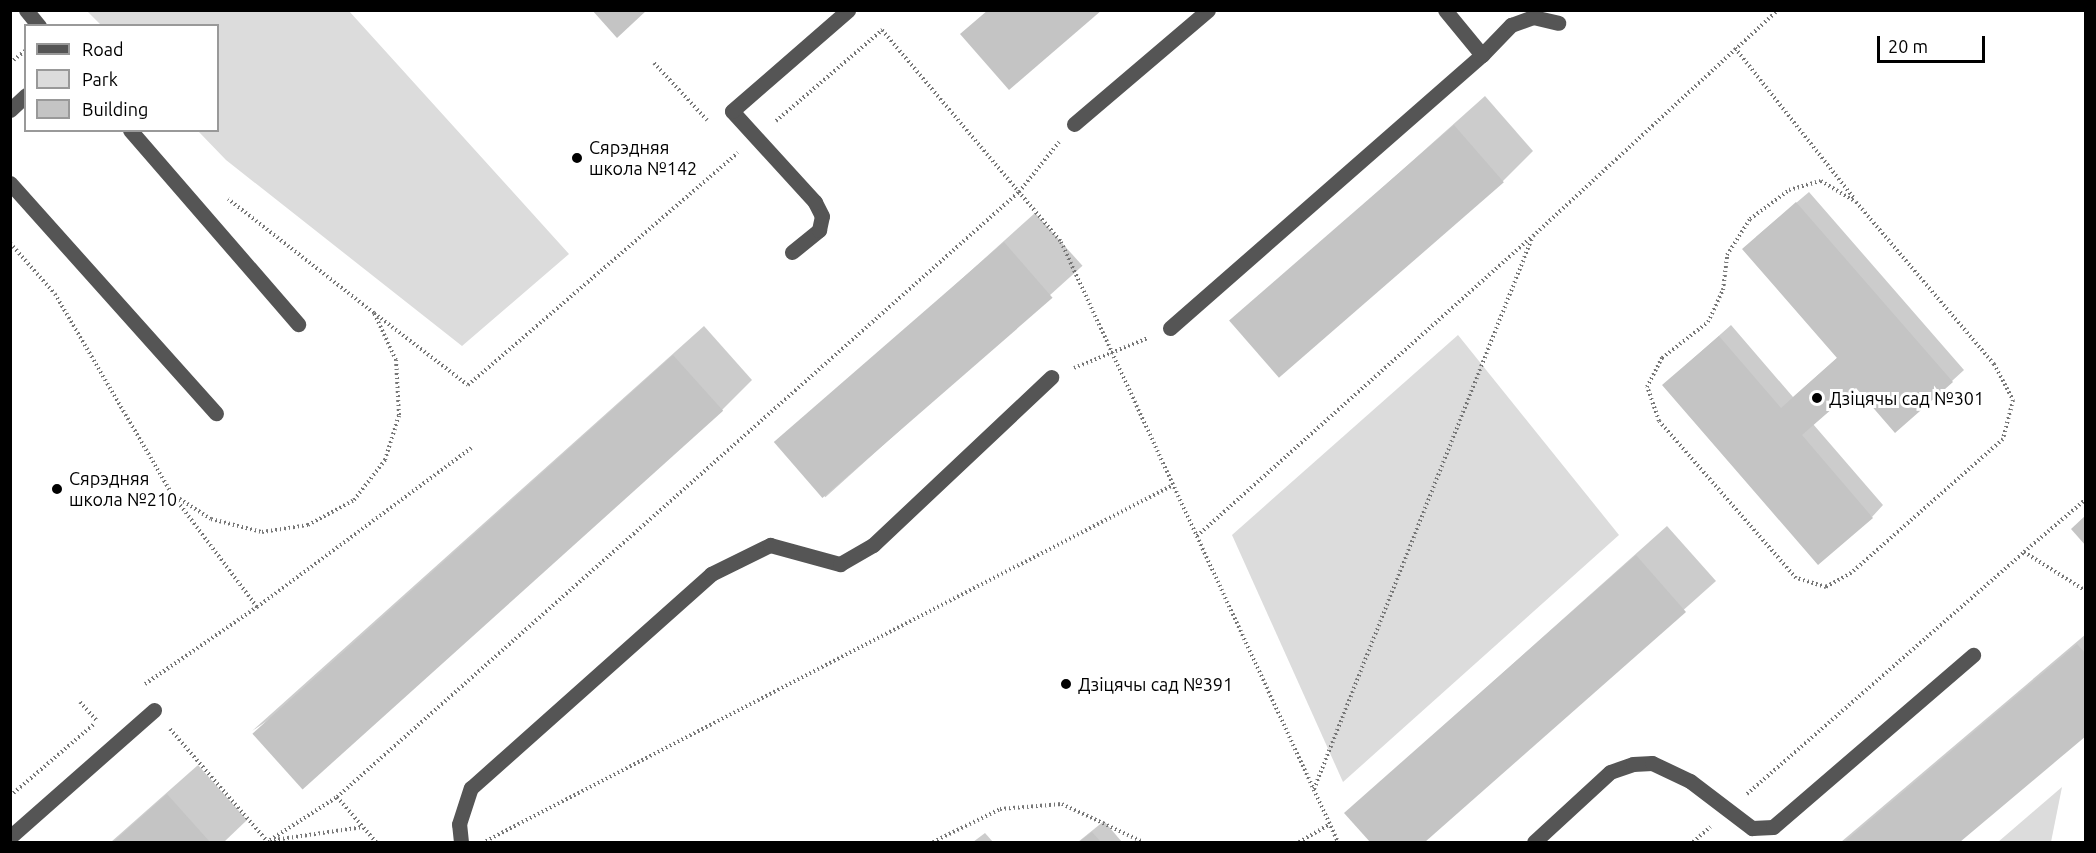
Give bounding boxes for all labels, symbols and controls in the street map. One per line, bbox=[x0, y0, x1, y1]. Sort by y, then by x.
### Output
legend bbox=[24, 24, 219, 132]
scale bar bbox=[1880, 24, 1988, 62]
text: 20 m bbox=[1888, 36, 1928, 56]
text: Road bbox=[82, 39, 124, 59]
text: Park bbox=[82, 69, 118, 89]
text: Building bbox=[82, 99, 148, 119]
place label: Сярэдняя школа №142 bbox=[589, 137, 697, 180]
marker: Сярэдняя школа №142 bbox=[570, 151, 584, 165]
place label: Дзіцячы сад №301 bbox=[1829, 387, 1984, 409]
marker: Дзіцячы сад №301 bbox=[1810, 391, 1824, 405]
place label: Сярэдняя школа №210 bbox=[69, 468, 177, 510]
marker: Сярэдняя школа №210 bbox=[50, 482, 64, 496]
place label: Дзіцячы сад №391 bbox=[1078, 673, 1233, 695]
marker: Дзіцячы сад №391 bbox=[1059, 677, 1073, 691]

